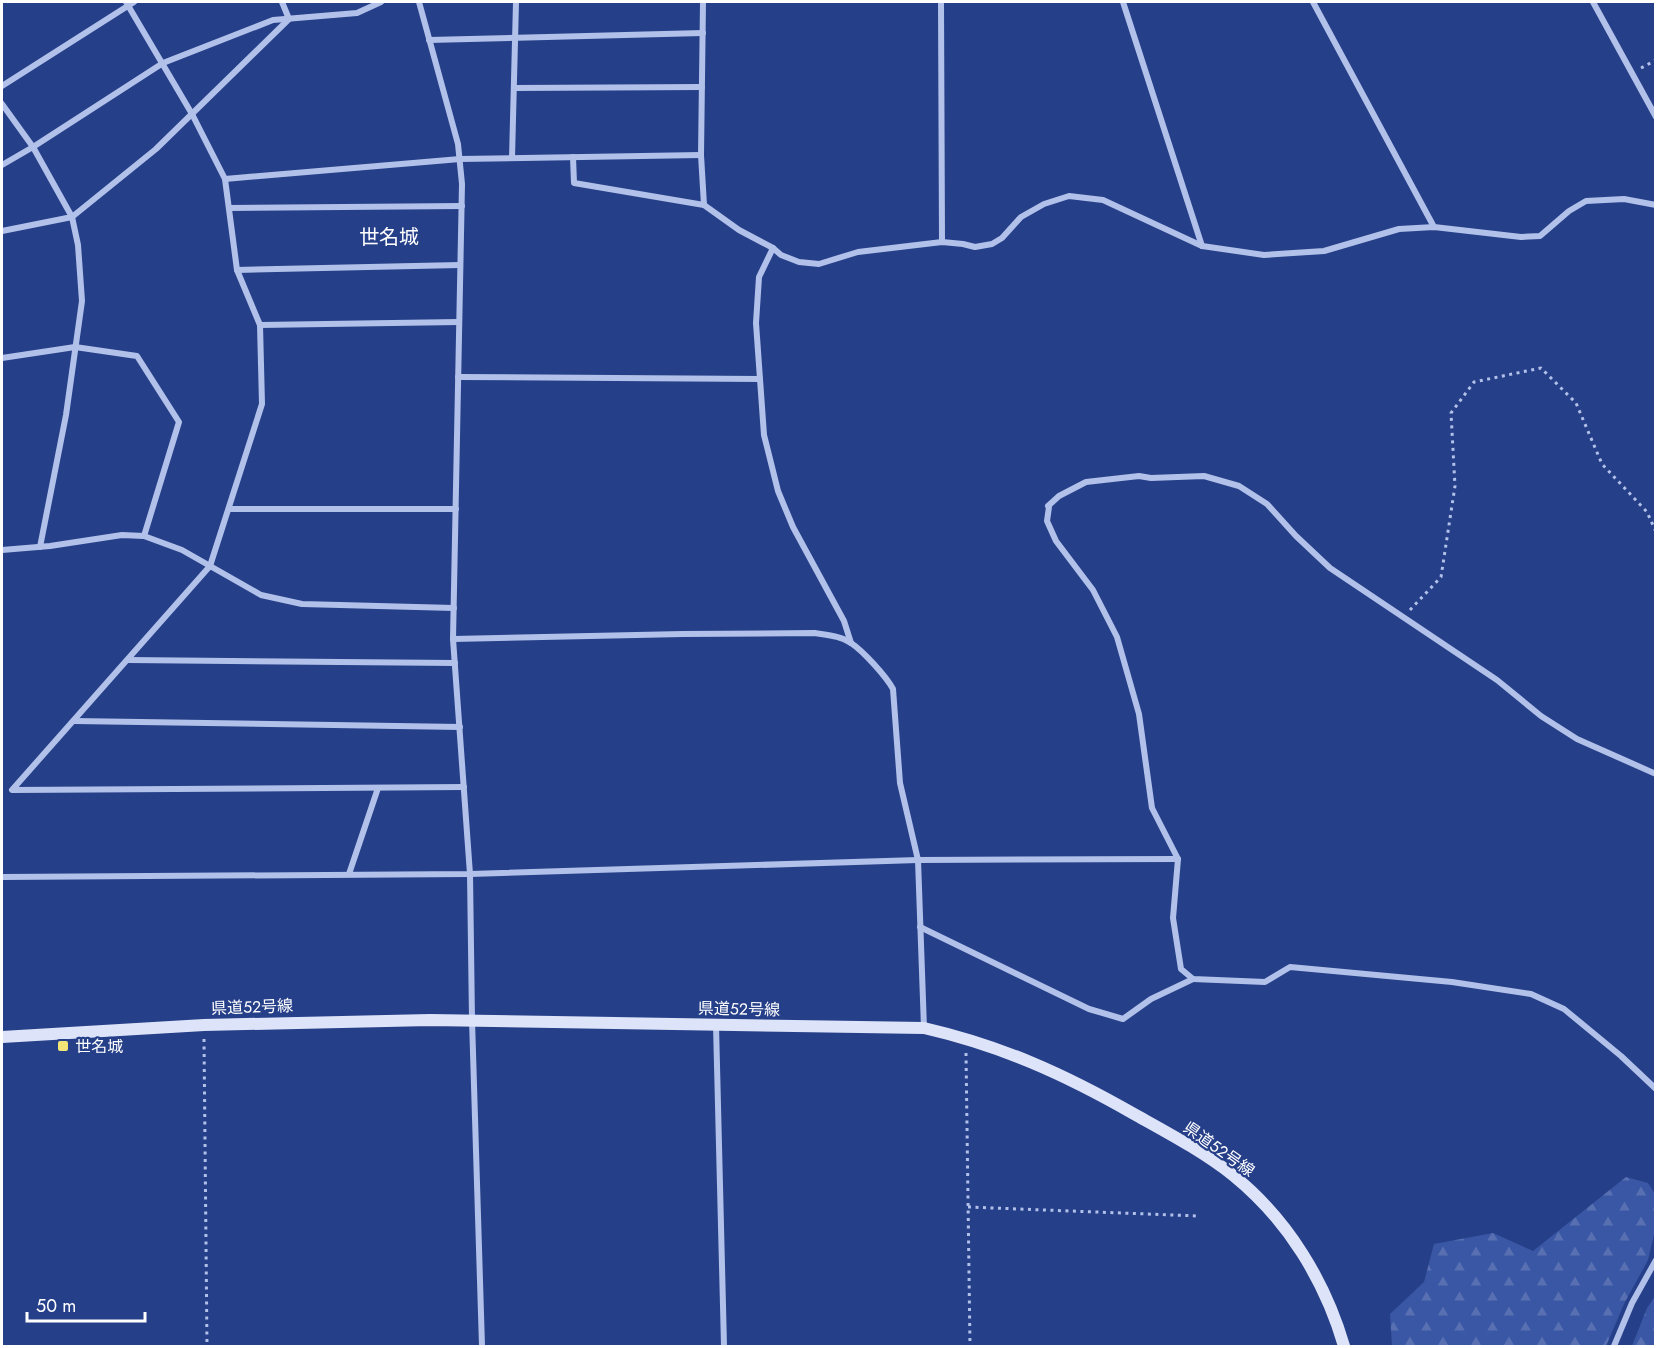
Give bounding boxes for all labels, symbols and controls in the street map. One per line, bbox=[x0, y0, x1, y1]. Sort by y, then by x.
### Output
district label: 世名城 bbox=[359, 223, 419, 252]
street label: 県道52号線 bbox=[211, 994, 293, 1020]
street label: 県道52号線 bbox=[698, 997, 780, 1021]
place label: 世名城 bbox=[75, 1035, 123, 1058]
marker: 世名城 bbox=[56, 1039, 70, 1053]
street label: 県道52号線 bbox=[1179, 1116, 1259, 1182]
scale bar bbox=[27, 1285, 146, 1323]
text: 50 m bbox=[36, 1293, 76, 1319]

